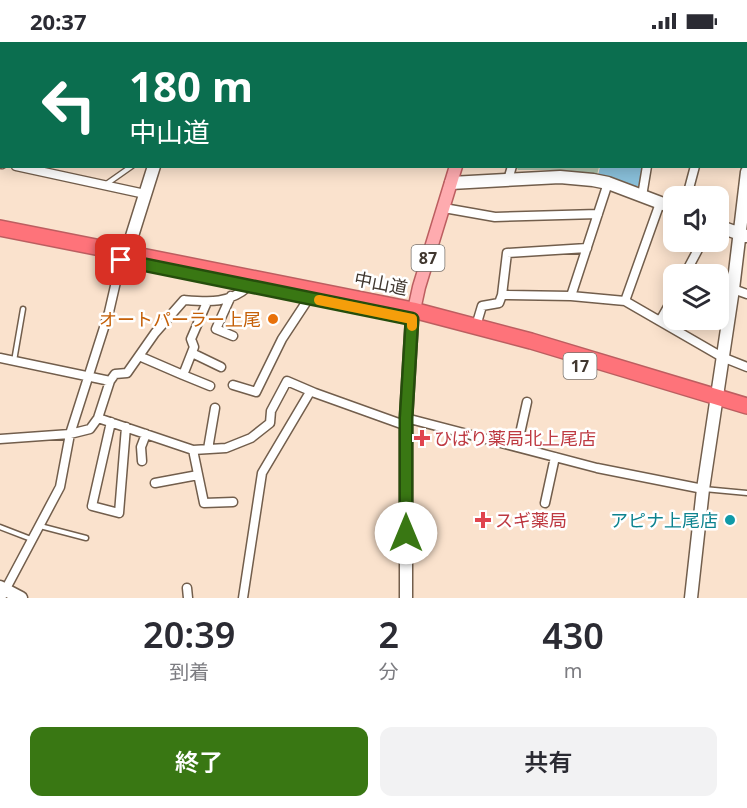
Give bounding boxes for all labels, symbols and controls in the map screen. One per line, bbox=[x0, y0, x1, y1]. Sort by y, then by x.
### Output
text: 20:37 bbox=[30, 6, 87, 36]
text: 180 m bbox=[129, 57, 253, 114]
icon: left bbox=[30, 66, 108, 144]
text: 中山道 bbox=[129, 113, 210, 150]
map controls bbox=[663, 186, 729, 330]
button: sound bbox=[663, 186, 729, 252]
pin bbox=[95, 234, 146, 285]
icon: arrive bbox=[104, 243, 137, 276]
road number: 87 bbox=[412, 245, 444, 271]
button: layers bbox=[663, 264, 729, 330]
street label: 中山道 bbox=[352, 266, 410, 300]
place label: オートパーラー上尾 bbox=[99, 307, 261, 331]
marker: オートパーラー上尾 bbox=[266, 312, 280, 326]
road number: 17 bbox=[564, 353, 596, 379]
place label: ひばり薬局北上尾店 bbox=[434, 426, 596, 450]
marker: ひばり薬局北上尾店 bbox=[415, 431, 429, 445]
position arrow bbox=[374, 501, 438, 565]
place label: スギ薬局 bbox=[495, 508, 567, 532]
place label: アピナ上尾店 bbox=[610, 508, 718, 532]
marker: スギ薬局 bbox=[476, 513, 490, 527]
marker: アピナ上尾店 bbox=[723, 513, 737, 527]
text: 20:39 bbox=[143, 610, 235, 659]
text: 2 bbox=[378, 610, 399, 659]
text: 430 bbox=[542, 611, 604, 660]
text: m bbox=[564, 657, 582, 684]
text: 到着 bbox=[169, 658, 209, 685]
text: 分 bbox=[379, 658, 399, 685]
button: 終了 bbox=[30, 727, 368, 796]
button: 共有 bbox=[380, 727, 717, 796]

